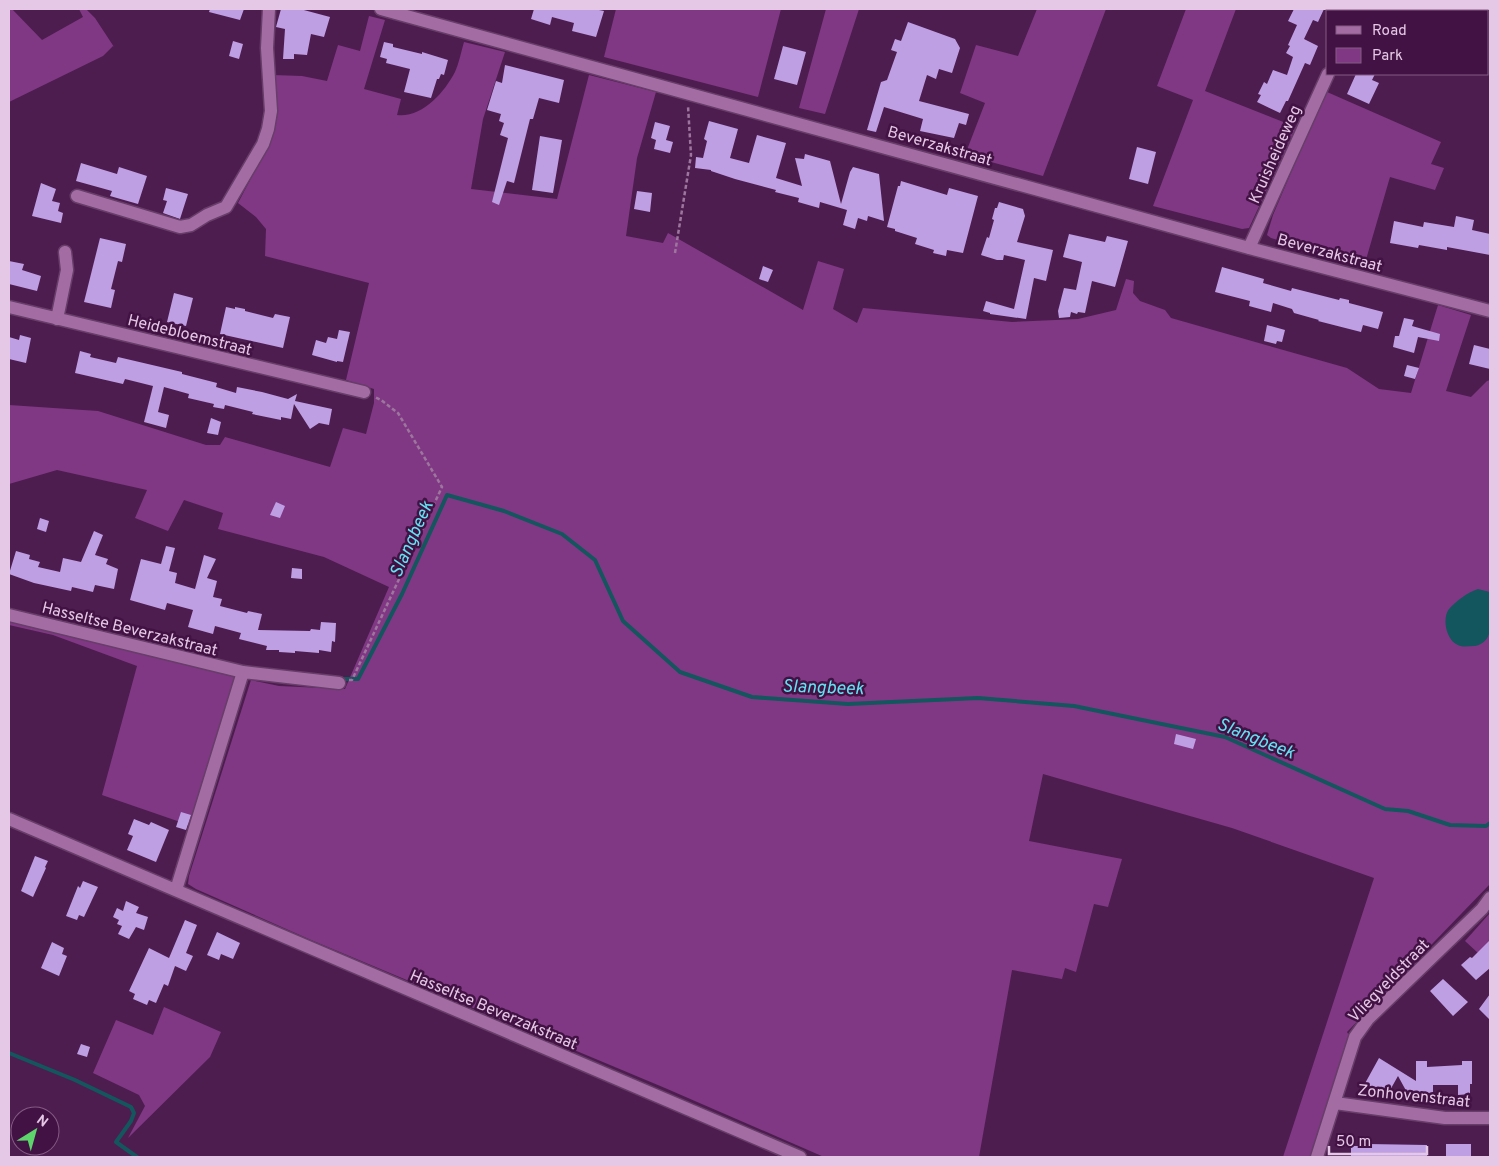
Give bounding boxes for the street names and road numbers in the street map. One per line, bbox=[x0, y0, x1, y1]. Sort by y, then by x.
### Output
street label: Kruisheideweg bbox=[1245, 102, 1306, 207]
street label: Beverzakstraat bbox=[885, 122, 994, 171]
street label: Beverzakstraat bbox=[1275, 230, 1384, 278]
street label: Heidebloemstraat bbox=[125, 311, 254, 361]
street label: Hasseltse Beverzakstraat bbox=[40, 598, 219, 661]
street label: Vliegveldstraat bbox=[1345, 936, 1434, 1027]
street label: Hasseltse Beverzakstraat bbox=[406, 966, 580, 1055]
street label: Zonhovenstraat bbox=[1356, 1081, 1471, 1113]

